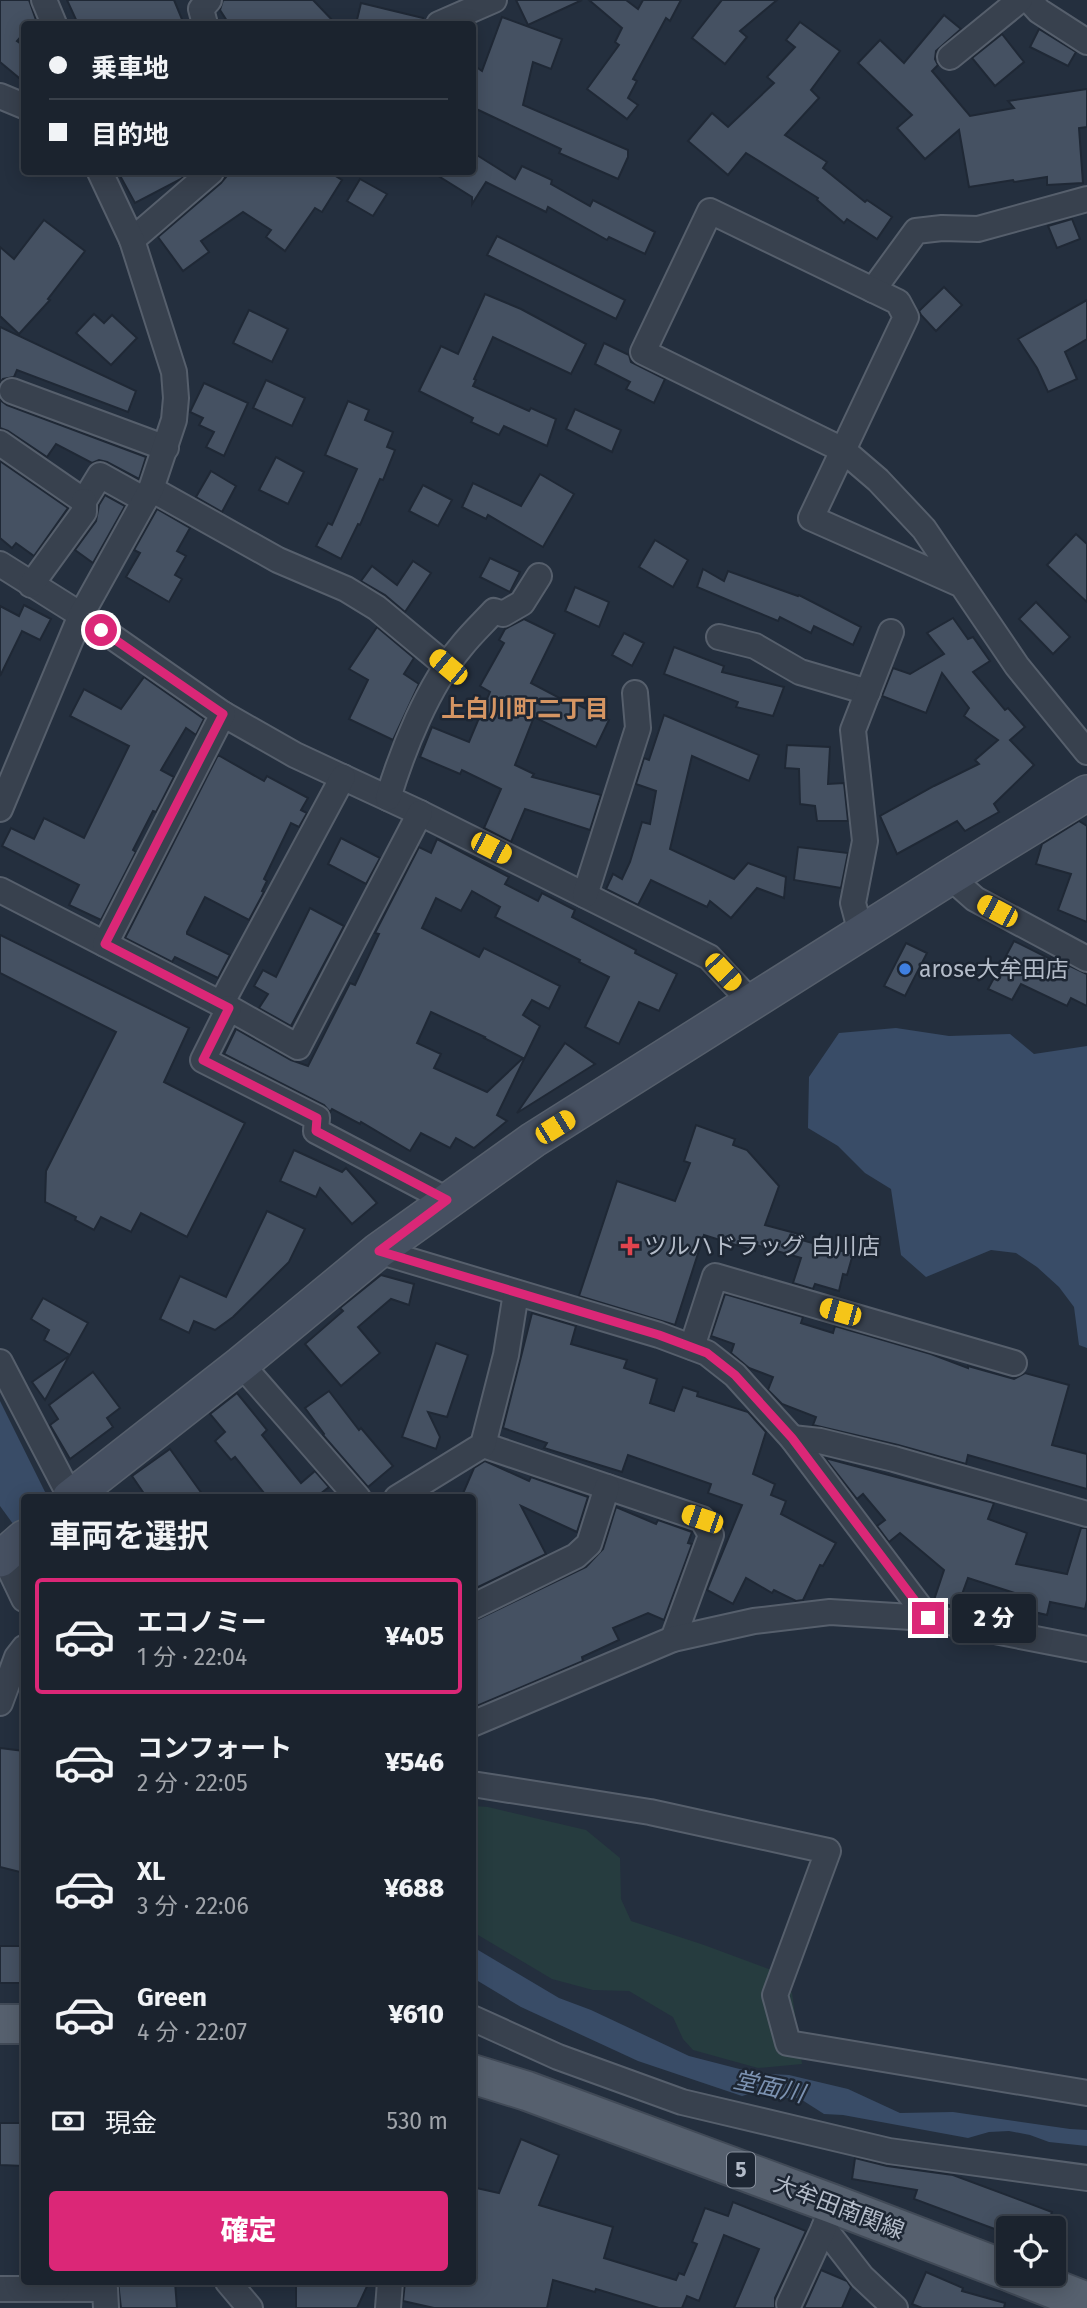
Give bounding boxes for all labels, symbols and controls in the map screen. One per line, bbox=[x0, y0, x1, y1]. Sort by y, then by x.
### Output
text: 乗車地 bbox=[91, 53, 169, 84]
text: 目的地 bbox=[91, 120, 169, 151]
route start bbox=[85, 614, 117, 646]
car bbox=[426, 645, 471, 689]
district label: 上白川町二丁目 bbox=[441, 695, 609, 723]
car bbox=[468, 829, 515, 867]
car bbox=[974, 892, 1021, 930]
car bbox=[701, 949, 746, 995]
place label: arose大牟田店 bbox=[919, 955, 1068, 983]
marker: arose大牟田店 bbox=[897, 961, 913, 977]
car bbox=[532, 1107, 579, 1147]
place label: ツルハドラッグ 白川店 bbox=[644, 1232, 880, 1260]
marker: ツルハドラッグ 白川店 bbox=[622, 1238, 638, 1254]
car bbox=[817, 1296, 864, 1328]
car bbox=[679, 1502, 726, 1536]
text: 車両を選択 bbox=[49, 1517, 209, 1555]
callout: 2 分 bbox=[953, 1594, 1036, 1642]
route end bbox=[912, 1602, 944, 1634]
text: 2 分 bbox=[974, 1604, 1014, 1632]
icon: car bbox=[53, 1605, 116, 1668]
text: エコノミー bbox=[137, 1607, 267, 1638]
text: ¥405 bbox=[385, 1621, 444, 1652]
text: 1 分 · 22:04 bbox=[137, 1643, 247, 1671]
icon: car bbox=[53, 1731, 116, 1794]
text: コンフォート bbox=[137, 1733, 292, 1764]
text: ¥546 bbox=[385, 1747, 444, 1778]
text: 2 分 · 22:05 bbox=[137, 1769, 248, 1797]
text: XL bbox=[137, 1856, 165, 1887]
icon: car bbox=[53, 1857, 116, 1920]
text: ¥688 bbox=[384, 1873, 444, 1904]
text: 3 分 · 22:06 bbox=[137, 1892, 249, 1920]
text: Green bbox=[137, 1982, 207, 2013]
icon: car bbox=[53, 1983, 116, 2046]
text: ¥610 bbox=[389, 1999, 444, 2030]
text: 4 分 · 22:07 bbox=[137, 2018, 247, 2046]
water label: 堂面川 bbox=[731, 2066, 810, 2109]
icon: cash bbox=[49, 2102, 87, 2140]
text: 530 m bbox=[387, 2107, 448, 2135]
text: 現金 bbox=[105, 2108, 157, 2139]
road number: 5 bbox=[727, 2152, 755, 2188]
street label: 大牟田南関線 bbox=[770, 2169, 908, 2245]
button: 確定 bbox=[49, 2191, 448, 2271]
map controls bbox=[996, 2216, 1066, 2286]
button: locate bbox=[996, 2216, 1066, 2286]

